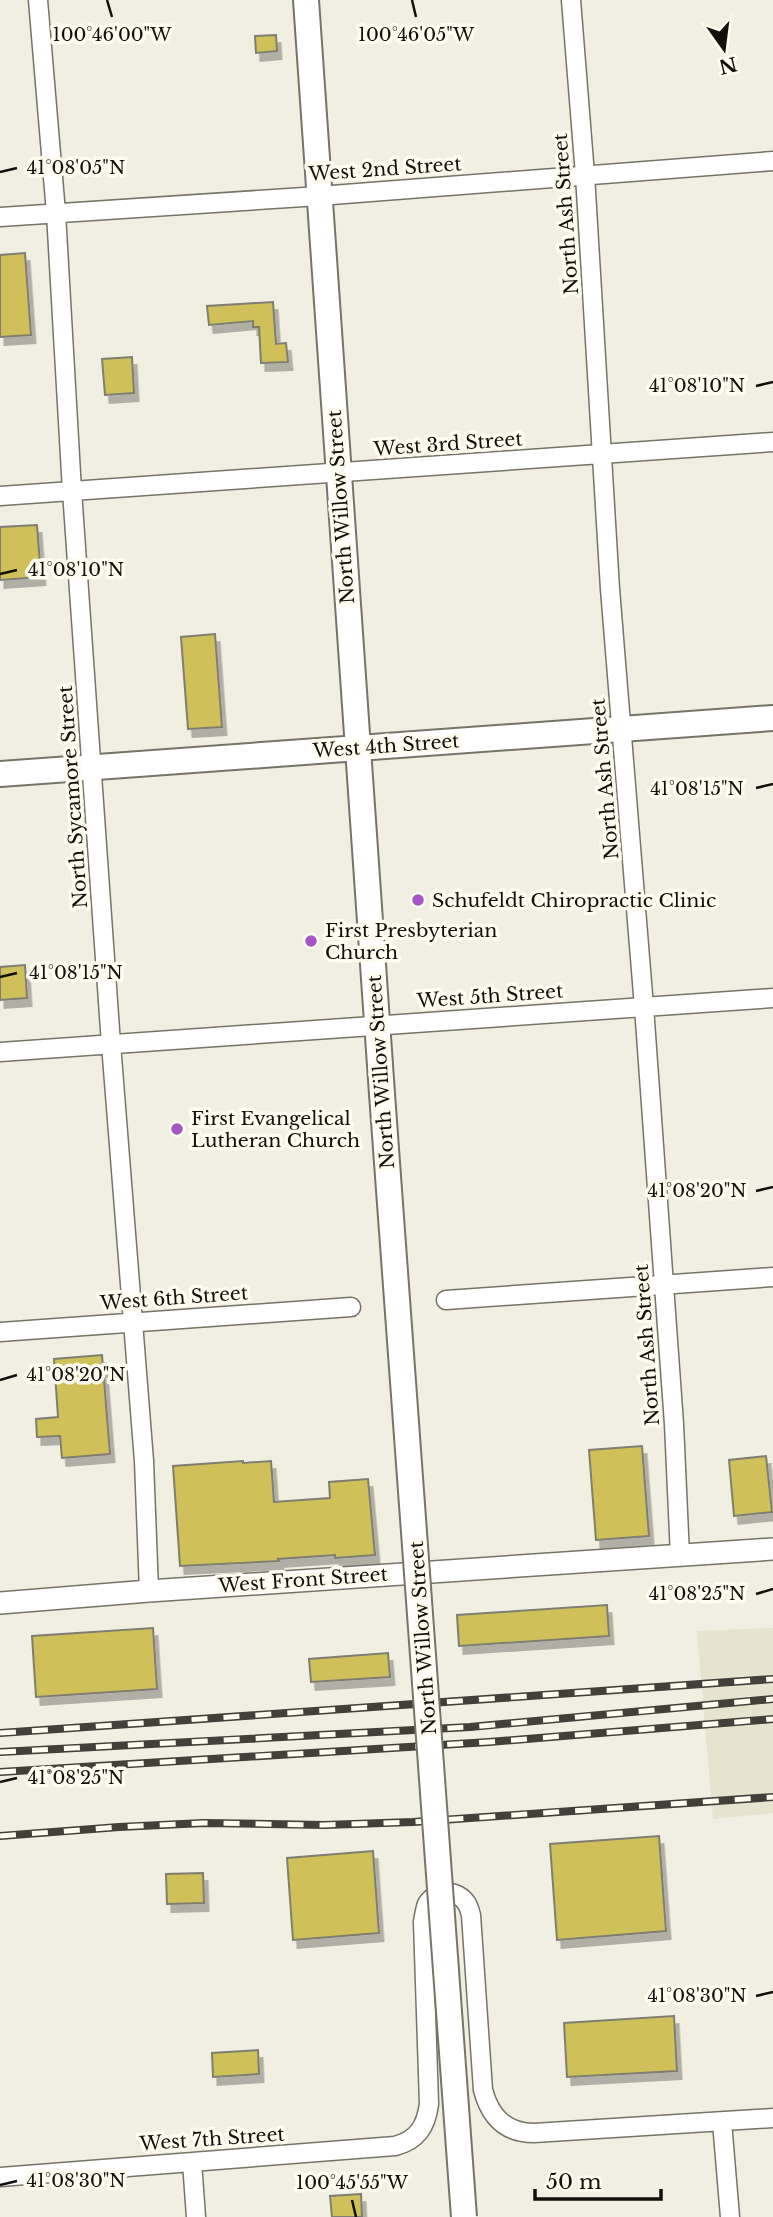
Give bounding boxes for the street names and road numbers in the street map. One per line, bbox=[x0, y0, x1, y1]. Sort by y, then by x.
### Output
street label: North Ash Street bbox=[549, 132, 583, 296]
street label: West 2nd Street bbox=[307, 152, 463, 186]
street label: North Willow Street bbox=[323, 408, 359, 605]
street label: West 3rd Street bbox=[372, 427, 524, 461]
street label: North Sycamore Street bbox=[54, 684, 92, 909]
street label: North Ash Street bbox=[586, 697, 624, 861]
street label: West 4th Street bbox=[311, 729, 461, 763]
street label: North Willow Street bbox=[363, 973, 399, 1170]
street label: West 5th Street bbox=[415, 979, 565, 1013]
street label: North Ash Street bbox=[630, 1263, 664, 1427]
street label: West 6th Street bbox=[98, 1281, 249, 1315]
street label: North Willow Street bbox=[405, 1539, 441, 1736]
street label: West Front Street bbox=[217, 1563, 389, 1597]
street label: West 7th Street bbox=[138, 2122, 286, 2156]

